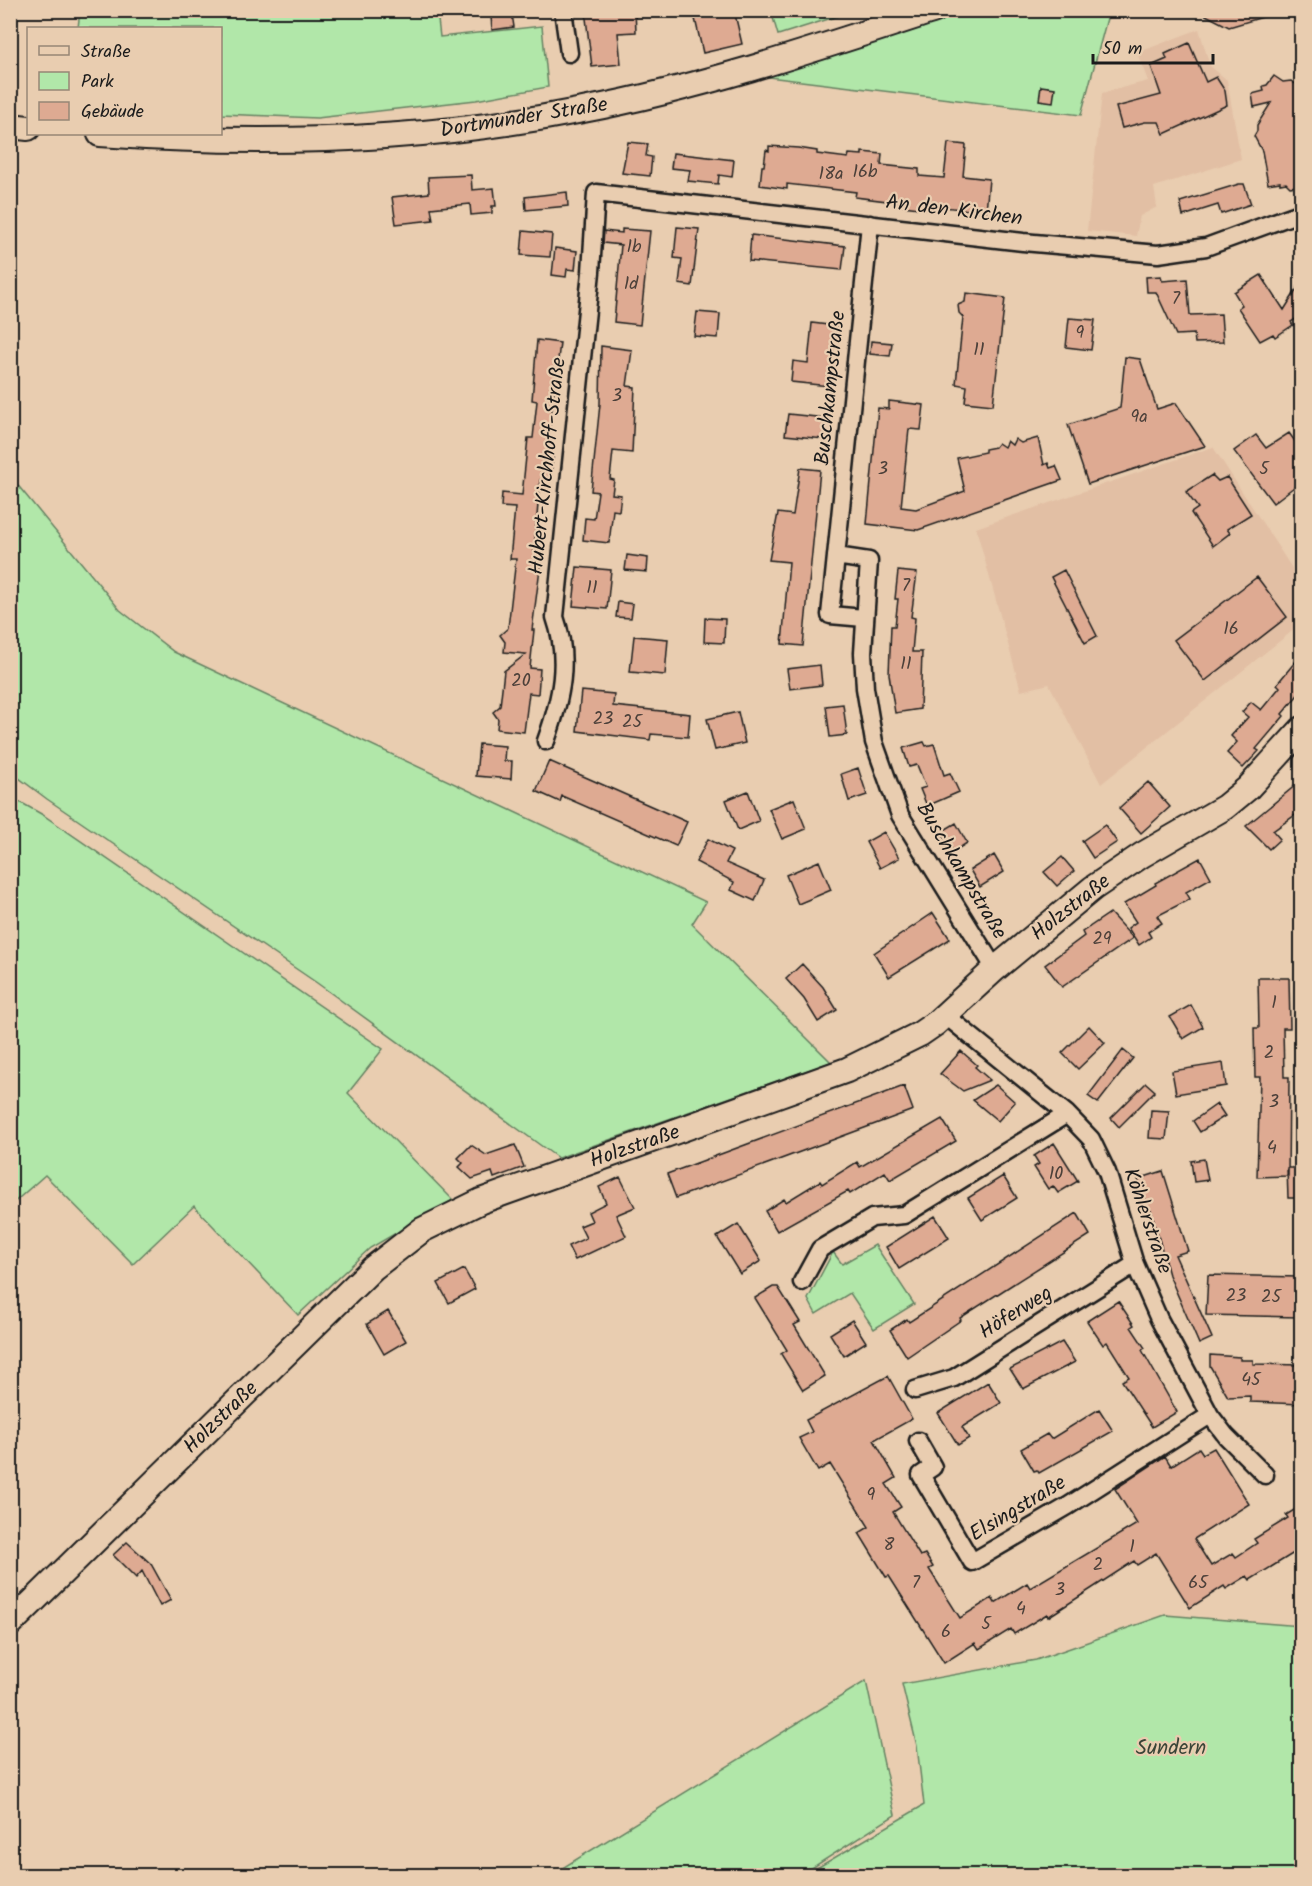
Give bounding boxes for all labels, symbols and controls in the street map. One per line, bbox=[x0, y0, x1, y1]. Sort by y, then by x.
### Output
legend bbox=[27, 27, 222, 135]
scale bar bbox=[1093, 27, 1213, 65]
text: 50 m bbox=[1102, 35, 1142, 64]
text: Straße bbox=[81, 38, 131, 67]
text: Park bbox=[81, 68, 114, 97]
street label: Dortmunder Straße bbox=[438, 88, 611, 148]
text: Gebäude bbox=[81, 98, 144, 127]
house number: 16b bbox=[852, 158, 878, 187]
house number: 18a bbox=[819, 160, 843, 189]
street label: An den Kirchen bbox=[884, 186, 1024, 236]
house number: 1b bbox=[626, 233, 642, 262]
house number: 1d bbox=[624, 270, 639, 299]
house number: 7 bbox=[1172, 285, 1181, 314]
street label: Buschkampstraße bbox=[806, 309, 856, 467]
house number: 9 bbox=[1076, 319, 1085, 348]
house number: 11 bbox=[973, 336, 985, 365]
street label: Hubert-Kirchhoff-Straße bbox=[520, 355, 576, 576]
house number: 3 bbox=[612, 382, 622, 411]
house number: 9a bbox=[1130, 403, 1148, 432]
house number: 3 bbox=[878, 455, 888, 484]
house number: 5 bbox=[1259, 455, 1270, 484]
house number: 7 bbox=[902, 572, 911, 601]
house number: 11 bbox=[586, 574, 598, 603]
house number: 16 bbox=[1223, 615, 1239, 644]
house number: 11 bbox=[900, 650, 912, 679]
house number: 20 bbox=[511, 667, 531, 696]
house number: 23 bbox=[593, 705, 613, 734]
house number: 25 bbox=[622, 708, 643, 737]
street label: Buschkampstraße bbox=[907, 796, 1015, 946]
street label: Holzstraße bbox=[1024, 866, 1118, 950]
house number: 29 bbox=[1092, 925, 1112, 954]
house number: 1 bbox=[1271, 989, 1277, 1018]
house number: 2 bbox=[1264, 1039, 1274, 1068]
house number: 3 bbox=[1269, 1088, 1279, 1117]
street label: Holzstraße bbox=[585, 1116, 685, 1178]
house number: 4 bbox=[1267, 1134, 1277, 1163]
house number: 10 bbox=[1049, 1160, 1063, 1189]
street label: Köhlerstraße bbox=[1113, 1163, 1181, 1279]
street label: Höferweg bbox=[973, 1277, 1059, 1349]
house number: 23 bbox=[1226, 1282, 1246, 1311]
house number: 25 bbox=[1261, 1283, 1282, 1312]
house number: 45 bbox=[1241, 1366, 1262, 1395]
street label: Holzstraße bbox=[176, 1373, 267, 1462]
street label: Elsingstraße bbox=[963, 1467, 1073, 1551]
house number: 9 bbox=[867, 1481, 876, 1510]
house number: 8 bbox=[884, 1531, 895, 1560]
house number: 1 bbox=[1129, 1533, 1135, 1562]
house number: 2 bbox=[1093, 1551, 1103, 1580]
house number: 7 bbox=[912, 1569, 921, 1598]
house number: 65 bbox=[1188, 1569, 1209, 1598]
house number: 3 bbox=[1055, 1576, 1065, 1605]
house number: 4 bbox=[1016, 1595, 1026, 1624]
house number: 5 bbox=[981, 1610, 992, 1639]
house number: 6 bbox=[941, 1618, 951, 1647]
park label: Sundern bbox=[1136, 1732, 1206, 1765]

